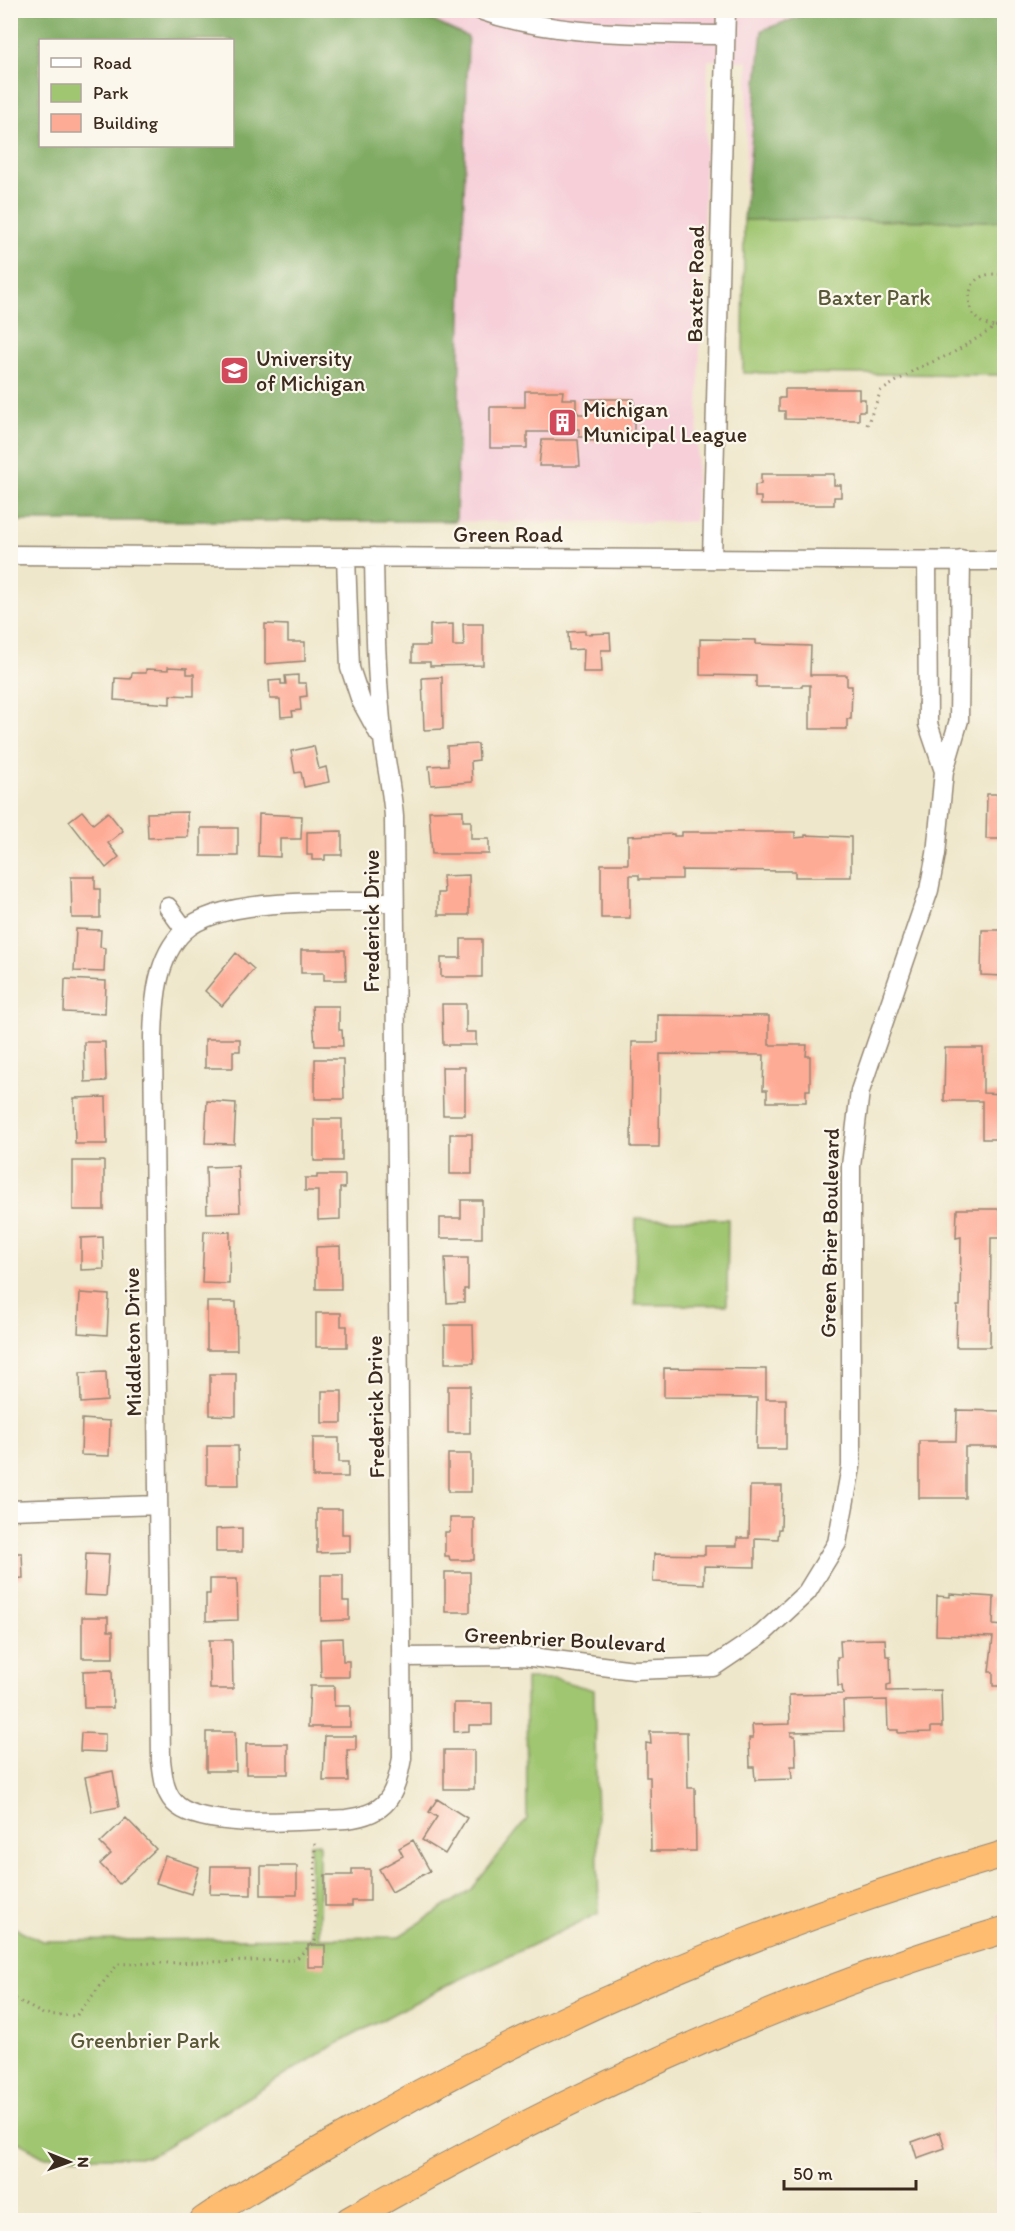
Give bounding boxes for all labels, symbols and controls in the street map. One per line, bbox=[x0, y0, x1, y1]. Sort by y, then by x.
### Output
legend bbox=[39, 39, 234, 147]
text: Road bbox=[93, 52, 132, 74]
text: Park bbox=[93, 82, 128, 104]
text: Building bbox=[93, 112, 159, 134]
street label: Baxter Road bbox=[681, 225, 710, 343]
park label: Baxter Park bbox=[818, 284, 930, 311]
place label: University of Michigan bbox=[256, 345, 365, 397]
school or university icon: University of Michigan bbox=[219, 355, 251, 387]
place label: Michigan Municipal League bbox=[583, 396, 747, 448]
building icon: Michigan Municipal League bbox=[546, 406, 578, 438]
street label: Green Road bbox=[453, 521, 563, 548]
street label: Frederick Drive bbox=[358, 850, 385, 992]
street label: Green Brier Boulevard bbox=[814, 1128, 845, 1338]
street label: Middleton Drive bbox=[118, 1267, 147, 1417]
street label: Frederick Drive bbox=[361, 1335, 390, 1479]
street label: Greenbrier Boulevard bbox=[464, 1621, 666, 1658]
park label: Greenbrier Park bbox=[70, 2027, 220, 2054]
north arrow bbox=[39, 2132, 99, 2192]
scale bar bbox=[784, 2153, 916, 2191]
text: N bbox=[74, 2157, 93, 2168]
text: 50 m bbox=[793, 2163, 833, 2185]

